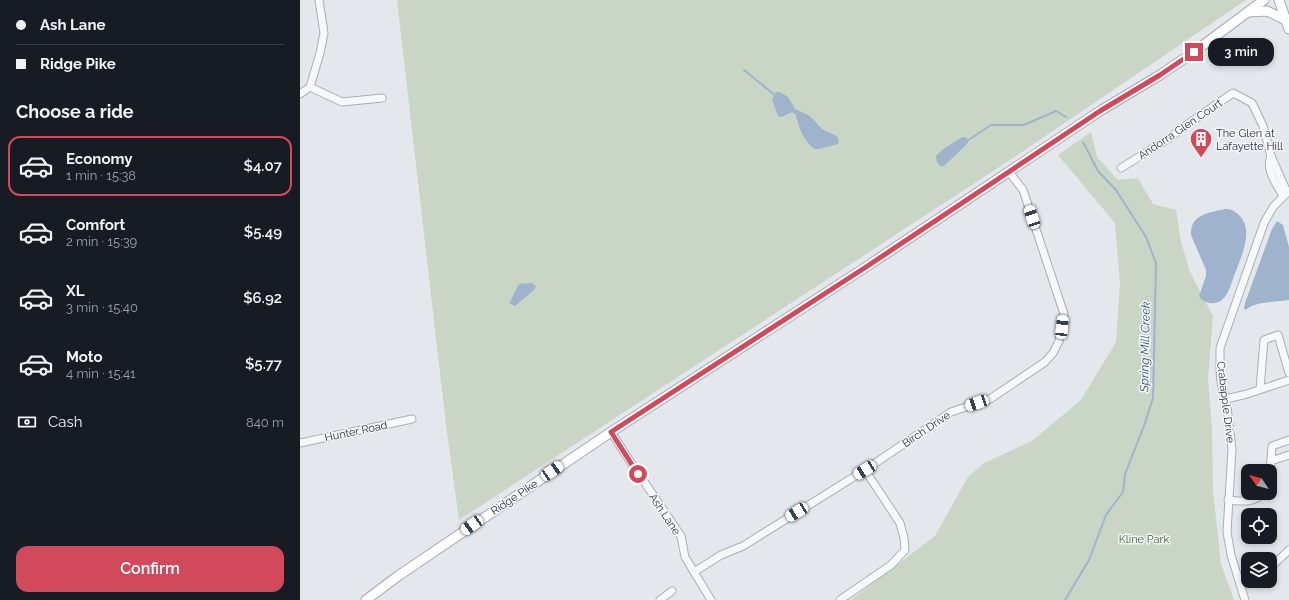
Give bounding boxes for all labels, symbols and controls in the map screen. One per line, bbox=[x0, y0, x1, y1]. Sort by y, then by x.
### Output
text: Ash Lane bbox=[40, 16, 105, 34]
callout: 3 min bbox=[1208, 38, 1274, 66]
route end bbox=[1185, 43, 1203, 61]
text: 3 min bbox=[1224, 44, 1258, 59]
text: Ridge Pike bbox=[40, 55, 116, 73]
street label: Andorra Glen Court bbox=[1136, 96, 1225, 162]
text: Choose a ride bbox=[16, 101, 134, 122]
building icon: The Glen at Lafayette Hill bbox=[1188, 126, 1214, 159]
place label: The Glen at Lafayette Hill bbox=[1216, 127, 1283, 153]
icon: car bbox=[18, 148, 54, 184]
text: Economy bbox=[66, 150, 133, 168]
text: $4.07 bbox=[243, 157, 282, 175]
text: 1 min · 15:38 bbox=[66, 168, 136, 183]
car bbox=[1023, 204, 1041, 230]
icon: car bbox=[18, 214, 54, 250]
text: Comfort bbox=[66, 216, 125, 234]
text: $5.49 bbox=[244, 223, 282, 241]
text: 2 min · 15:39 bbox=[66, 234, 137, 249]
icon: car bbox=[18, 280, 54, 316]
text: XL bbox=[66, 282, 84, 300]
text: $6.92 bbox=[243, 289, 282, 307]
text: 3 min · 15:40 bbox=[66, 300, 138, 315]
water label: Spring Mill Creek bbox=[1137, 301, 1153, 393]
car bbox=[1055, 314, 1069, 340]
icon: car bbox=[18, 346, 54, 382]
text: Moto bbox=[66, 348, 103, 366]
text: $5.77 bbox=[245, 355, 282, 373]
street label: Crabapple Drive bbox=[1214, 360, 1237, 444]
text: 4 min · 15:41 bbox=[66, 366, 136, 381]
car bbox=[964, 393, 990, 413]
street label: Birch Drive bbox=[900, 408, 953, 450]
icon: cash bbox=[16, 411, 38, 433]
text: Cash bbox=[48, 413, 82, 431]
text: 840 m bbox=[246, 415, 284, 430]
street label: Hunter Road bbox=[324, 418, 389, 444]
car bbox=[539, 459, 565, 483]
car bbox=[852, 459, 878, 481]
north arrow bbox=[1241, 464, 1277, 500]
map controls bbox=[1241, 464, 1277, 588]
route start bbox=[629, 465, 647, 483]
street label: Ridge Pike bbox=[488, 477, 541, 518]
street label: Ash Lane bbox=[646, 491, 683, 538]
car bbox=[784, 501, 810, 523]
button: locate bbox=[1241, 508, 1277, 544]
car bbox=[459, 513, 485, 537]
park label: Kline Park bbox=[1119, 533, 1169, 546]
button: Confirm bbox=[16, 546, 284, 592]
button: layers bbox=[1241, 552, 1277, 588]

